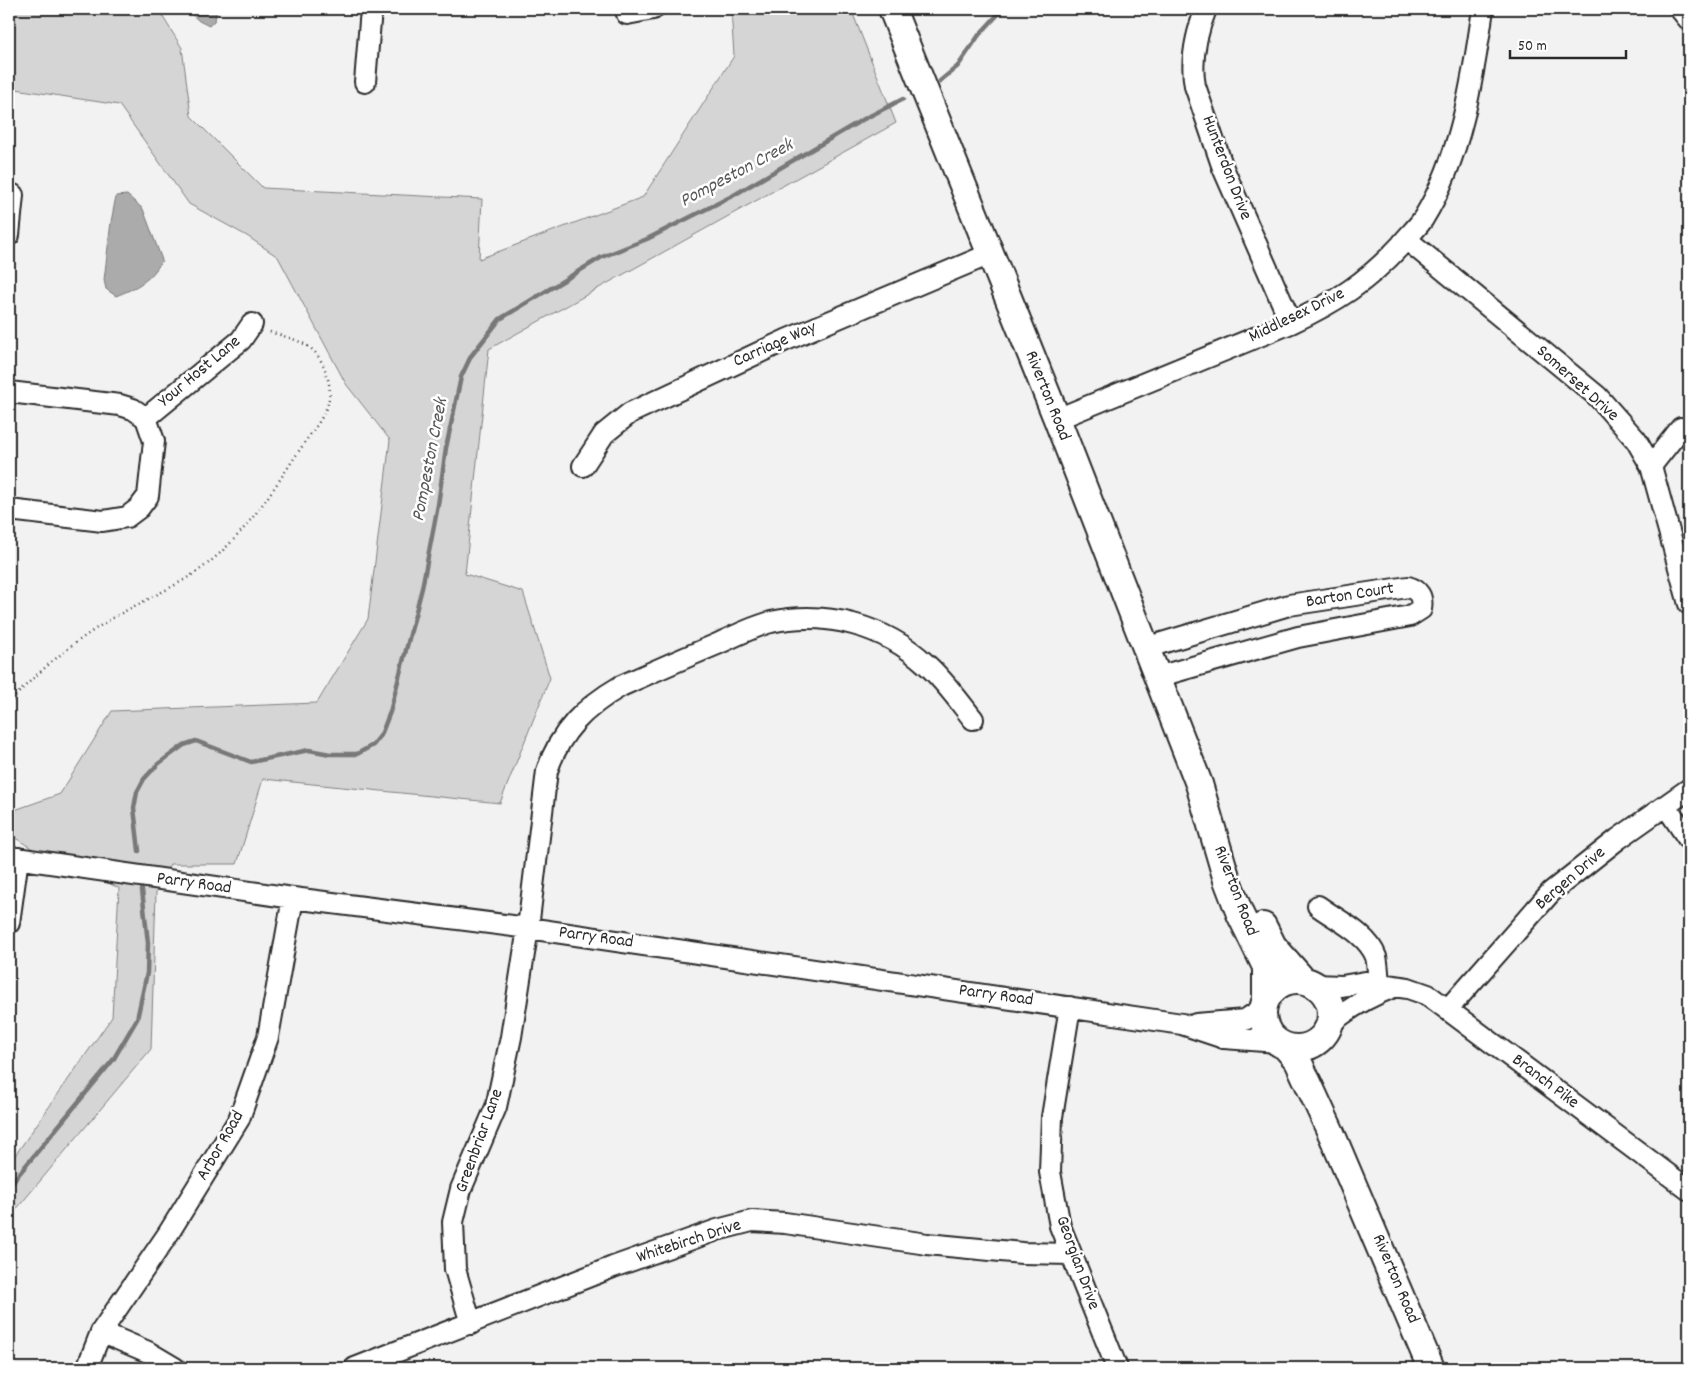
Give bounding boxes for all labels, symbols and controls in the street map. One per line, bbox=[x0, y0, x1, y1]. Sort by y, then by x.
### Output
scale bar bbox=[1510, 28, 1627, 60]
text: 50 m bbox=[1518, 36, 1547, 58]
street label: Hunterdon Drive bbox=[1195, 112, 1257, 224]
water label: Pompeston Creek bbox=[676, 132, 800, 215]
street label: Middlesex Drive bbox=[1245, 282, 1349, 350]
street label: Carriage Way bbox=[730, 315, 821, 374]
street label: Your Host Lane bbox=[153, 330, 247, 414]
street label: Somerset Drive bbox=[1530, 340, 1624, 428]
street label: Riverton Road bbox=[1018, 347, 1076, 445]
water label: Pompeston Creek bbox=[406, 394, 457, 524]
street label: Barton Court bbox=[1304, 577, 1396, 615]
street label: Bergen Drive bbox=[1530, 841, 1612, 917]
street label: Riverton Road bbox=[1206, 842, 1264, 940]
street label: Parry Road bbox=[155, 866, 233, 902]
street label: Parry Road bbox=[557, 920, 635, 956]
street label: Parry Road bbox=[957, 978, 1035, 1014]
street label: Branch Pike bbox=[1506, 1048, 1584, 1116]
street label: Greenbriar Lane bbox=[450, 1085, 510, 1196]
street label: Arbor Road bbox=[191, 1107, 251, 1185]
street label: Georgian Drive bbox=[1048, 1212, 1106, 1314]
street label: Whitebirch Drive bbox=[634, 1213, 745, 1271]
street label: Riverton Road bbox=[1365, 1230, 1425, 1328]

